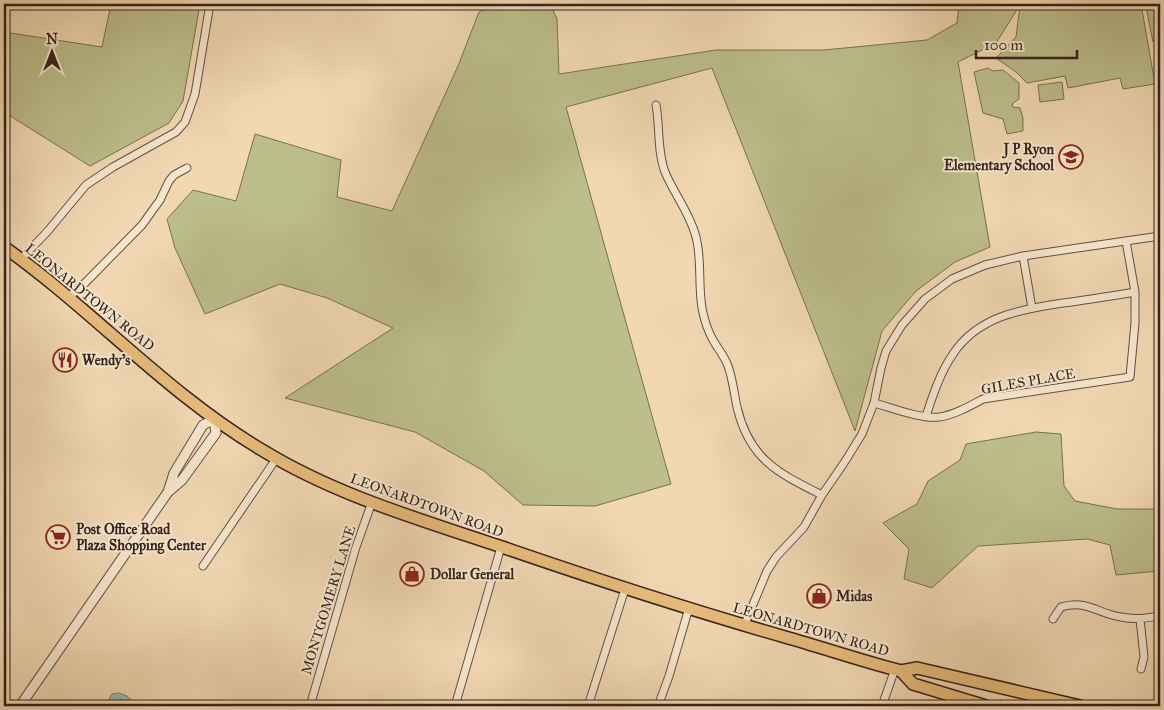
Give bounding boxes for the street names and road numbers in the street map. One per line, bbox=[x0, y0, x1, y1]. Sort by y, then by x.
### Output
street label: LEONARDTOWN ROAD bbox=[21, 240, 158, 355]
street label: GILES PLACE bbox=[980, 365, 1076, 398]
street label: LEONARDTOWN ROAD bbox=[348, 470, 506, 541]
street label: MONTGOMERY LANE bbox=[298, 524, 359, 677]
street label: LEONARDTOWN ROAD bbox=[731, 599, 891, 660]

